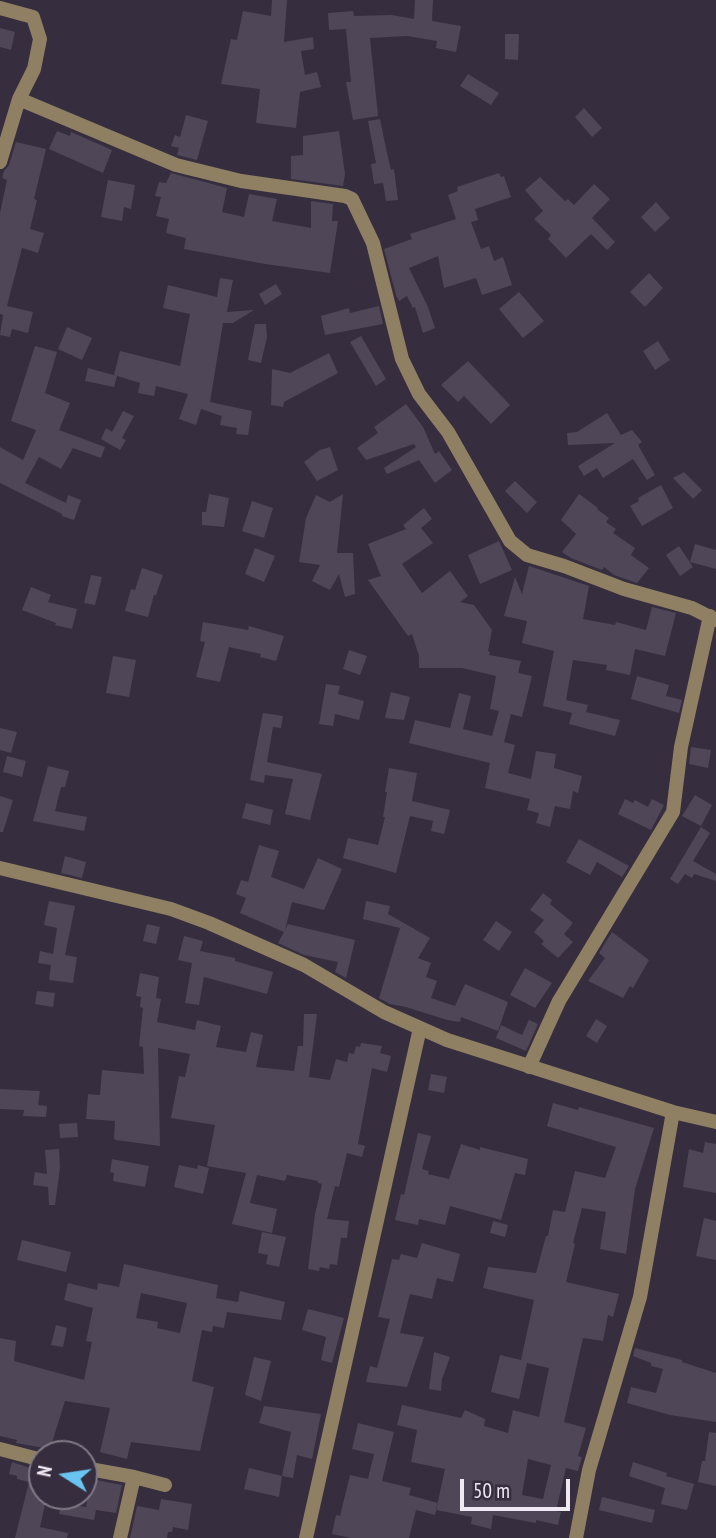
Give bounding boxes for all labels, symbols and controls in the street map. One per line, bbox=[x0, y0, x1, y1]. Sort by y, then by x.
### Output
north arrow bbox=[28, 1440, 98, 1510]
text: N bbox=[32, 1464, 57, 1479]
scale bar bbox=[464, 1464, 574, 1508]
text: 50 m bbox=[473, 1477, 510, 1504]

